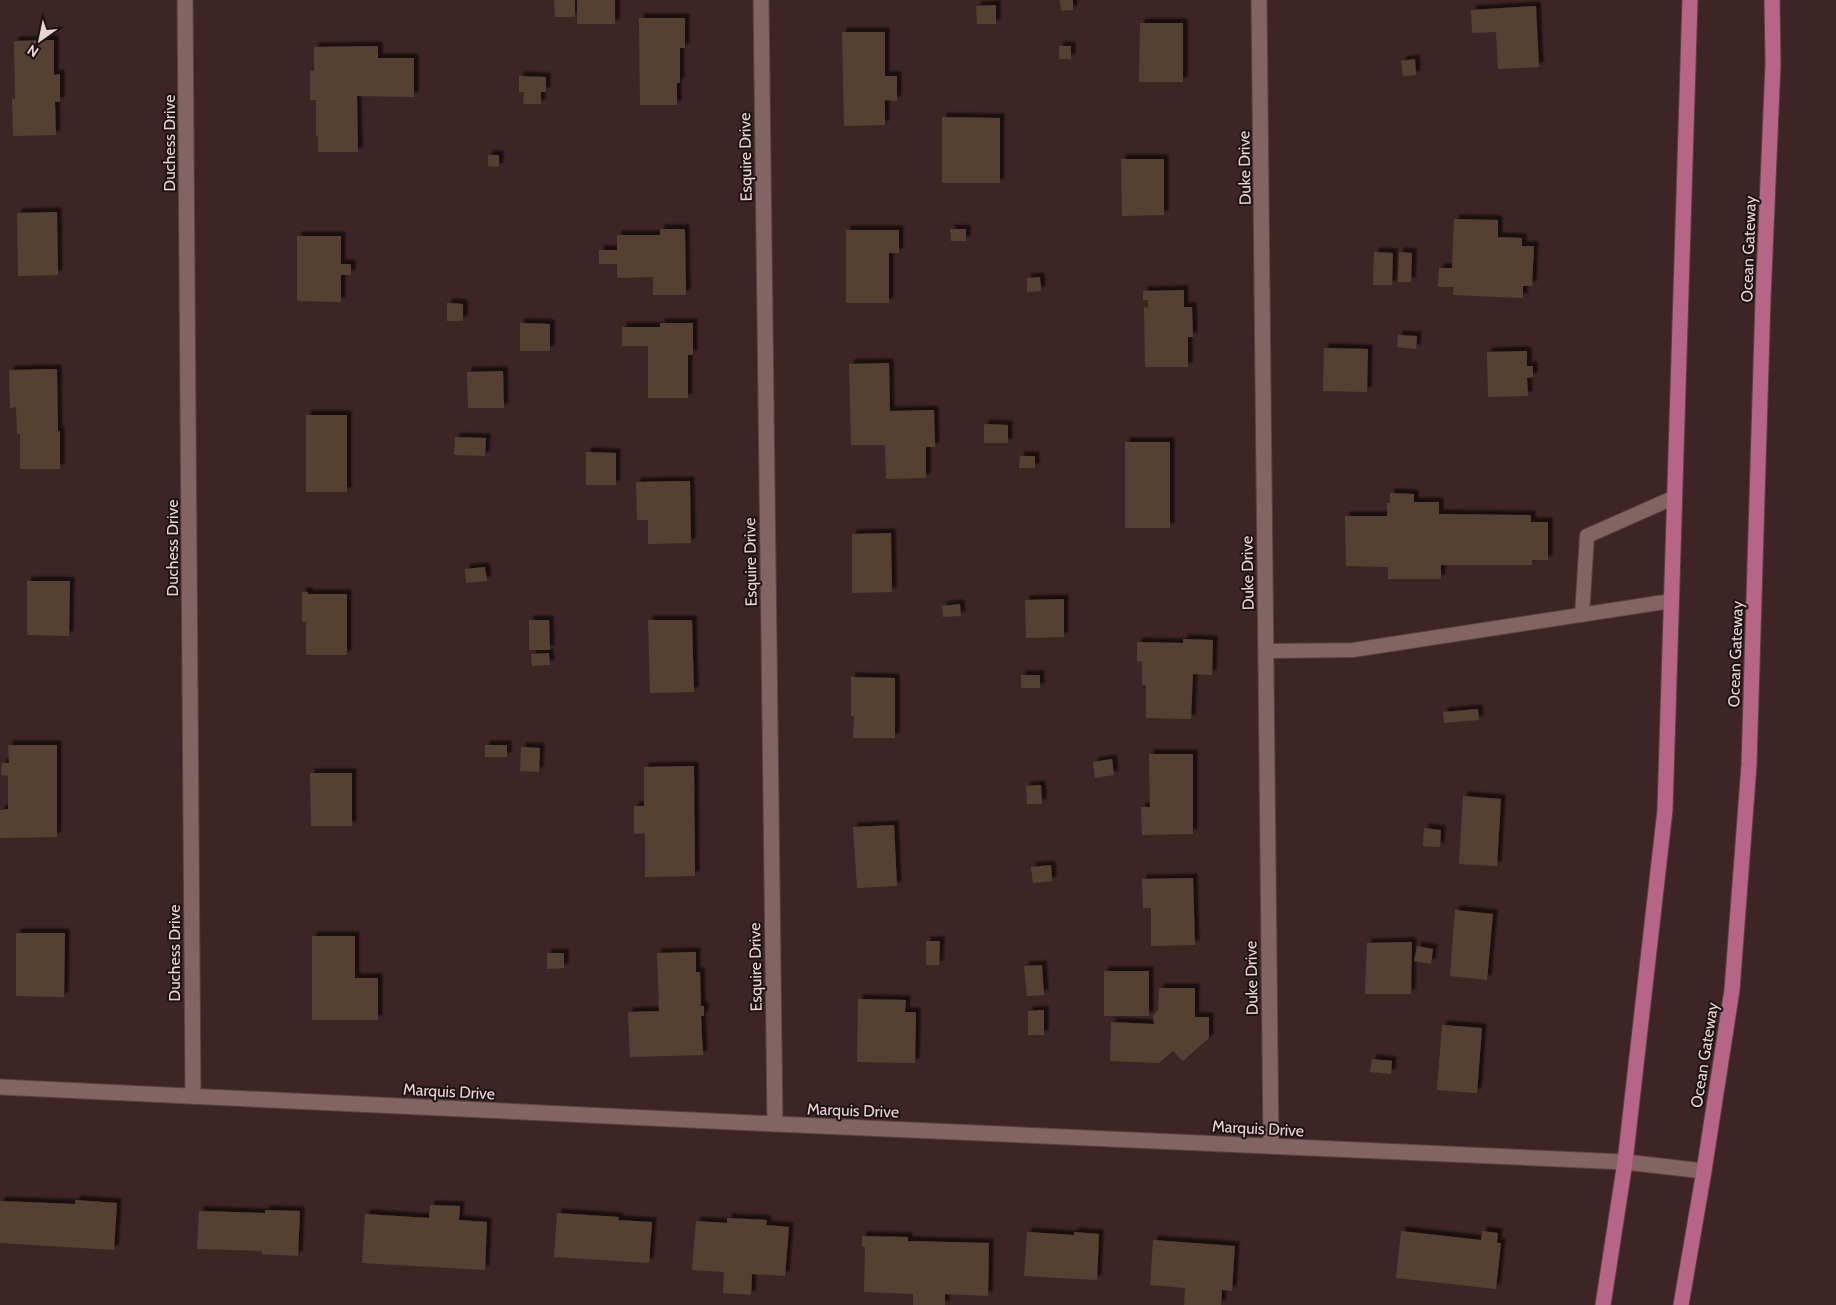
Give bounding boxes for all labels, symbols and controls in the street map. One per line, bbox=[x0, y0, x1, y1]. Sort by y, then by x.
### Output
north arrow bbox=[15, 15, 65, 65]
text: N bbox=[24, 41, 42, 61]
street label: Duchess Drive bbox=[160, 95, 179, 191]
street label: Esquire Drive bbox=[735, 113, 756, 201]
street label: Duke Drive bbox=[1234, 131, 1255, 205]
street label: Ocean Gateway bbox=[1737, 195, 1760, 303]
street label: Duchess Drive bbox=[163, 500, 182, 596]
street label: Esquire Drive bbox=[740, 518, 761, 606]
street label: Duke Drive bbox=[1237, 536, 1258, 610]
street label: Ocean Gateway bbox=[1724, 600, 1747, 708]
street label: Duchess Drive bbox=[165, 905, 184, 1001]
street label: Esquire Drive bbox=[745, 923, 766, 1011]
street label: Duke Drive bbox=[1241, 941, 1262, 1015]
street label: Ocean Gateway bbox=[1687, 1001, 1722, 1109]
street label: Marquis Drive bbox=[402, 1080, 496, 1103]
street label: Marquis Drive bbox=[807, 1099, 899, 1122]
street label: Marquis Drive bbox=[1211, 1117, 1305, 1140]

